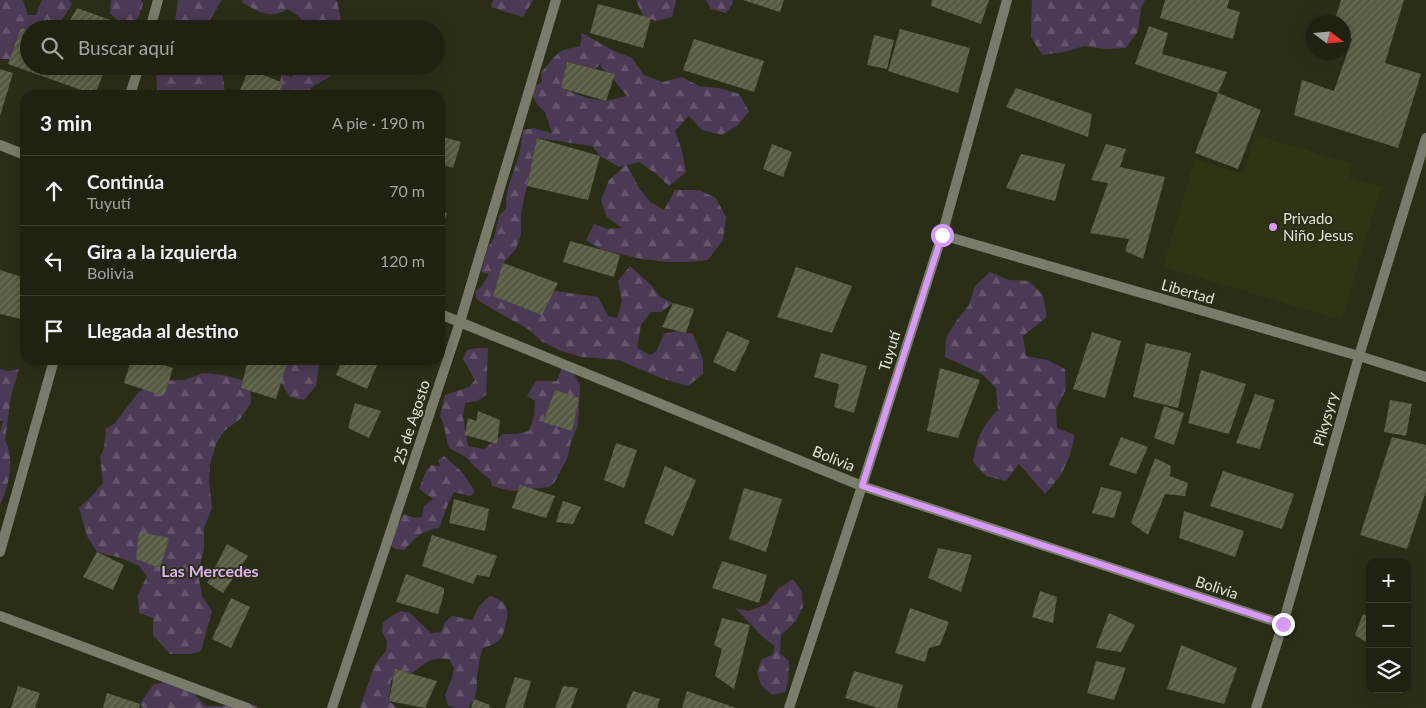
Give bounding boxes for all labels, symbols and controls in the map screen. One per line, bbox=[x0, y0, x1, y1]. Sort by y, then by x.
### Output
north arrow bbox=[1306, 15, 1351, 60]
search box bbox=[20, 20, 445, 75]
icon: search bbox=[38, 34, 66, 62]
text: Buscar aquí bbox=[78, 36, 174, 59]
text: 3 min bbox=[40, 110, 92, 135]
text: A pie · 190 m bbox=[332, 113, 425, 132]
text: Continúa bbox=[87, 170, 164, 193]
icon: ahead bbox=[40, 177, 68, 205]
text: 70 m bbox=[389, 181, 425, 200]
text: Tuyutí bbox=[87, 193, 131, 212]
place label: Privado Niño Jesus bbox=[1283, 209, 1354, 244]
marker: Privado Niño Jesus bbox=[1267, 221, 1279, 233]
route start bbox=[931, 224, 954, 247]
text: Gira a la izquierda bbox=[87, 240, 237, 263]
icon: left bbox=[40, 247, 68, 275]
text: 120 m bbox=[380, 251, 425, 270]
text: Bolivia bbox=[87, 263, 134, 282]
street label: Libertad bbox=[1159, 275, 1217, 307]
icon: arrive bbox=[40, 317, 68, 345]
text: Llegada al destino bbox=[87, 319, 239, 342]
street label: Tuyutí bbox=[874, 328, 904, 373]
street label: 25 de Agosto bbox=[389, 378, 433, 466]
street label: Pikysyry bbox=[1309, 390, 1341, 448]
street label: Bolivia bbox=[810, 441, 858, 475]
map controls bbox=[1366, 558, 1411, 693]
button: + bbox=[1366, 558, 1411, 603]
district label: Las Mercedes bbox=[161, 561, 259, 580]
street label: Bolivia bbox=[1193, 572, 1241, 602]
button: − bbox=[1366, 603, 1411, 648]
route end bbox=[1272, 613, 1295, 636]
button: layers bbox=[1366, 648, 1411, 693]

